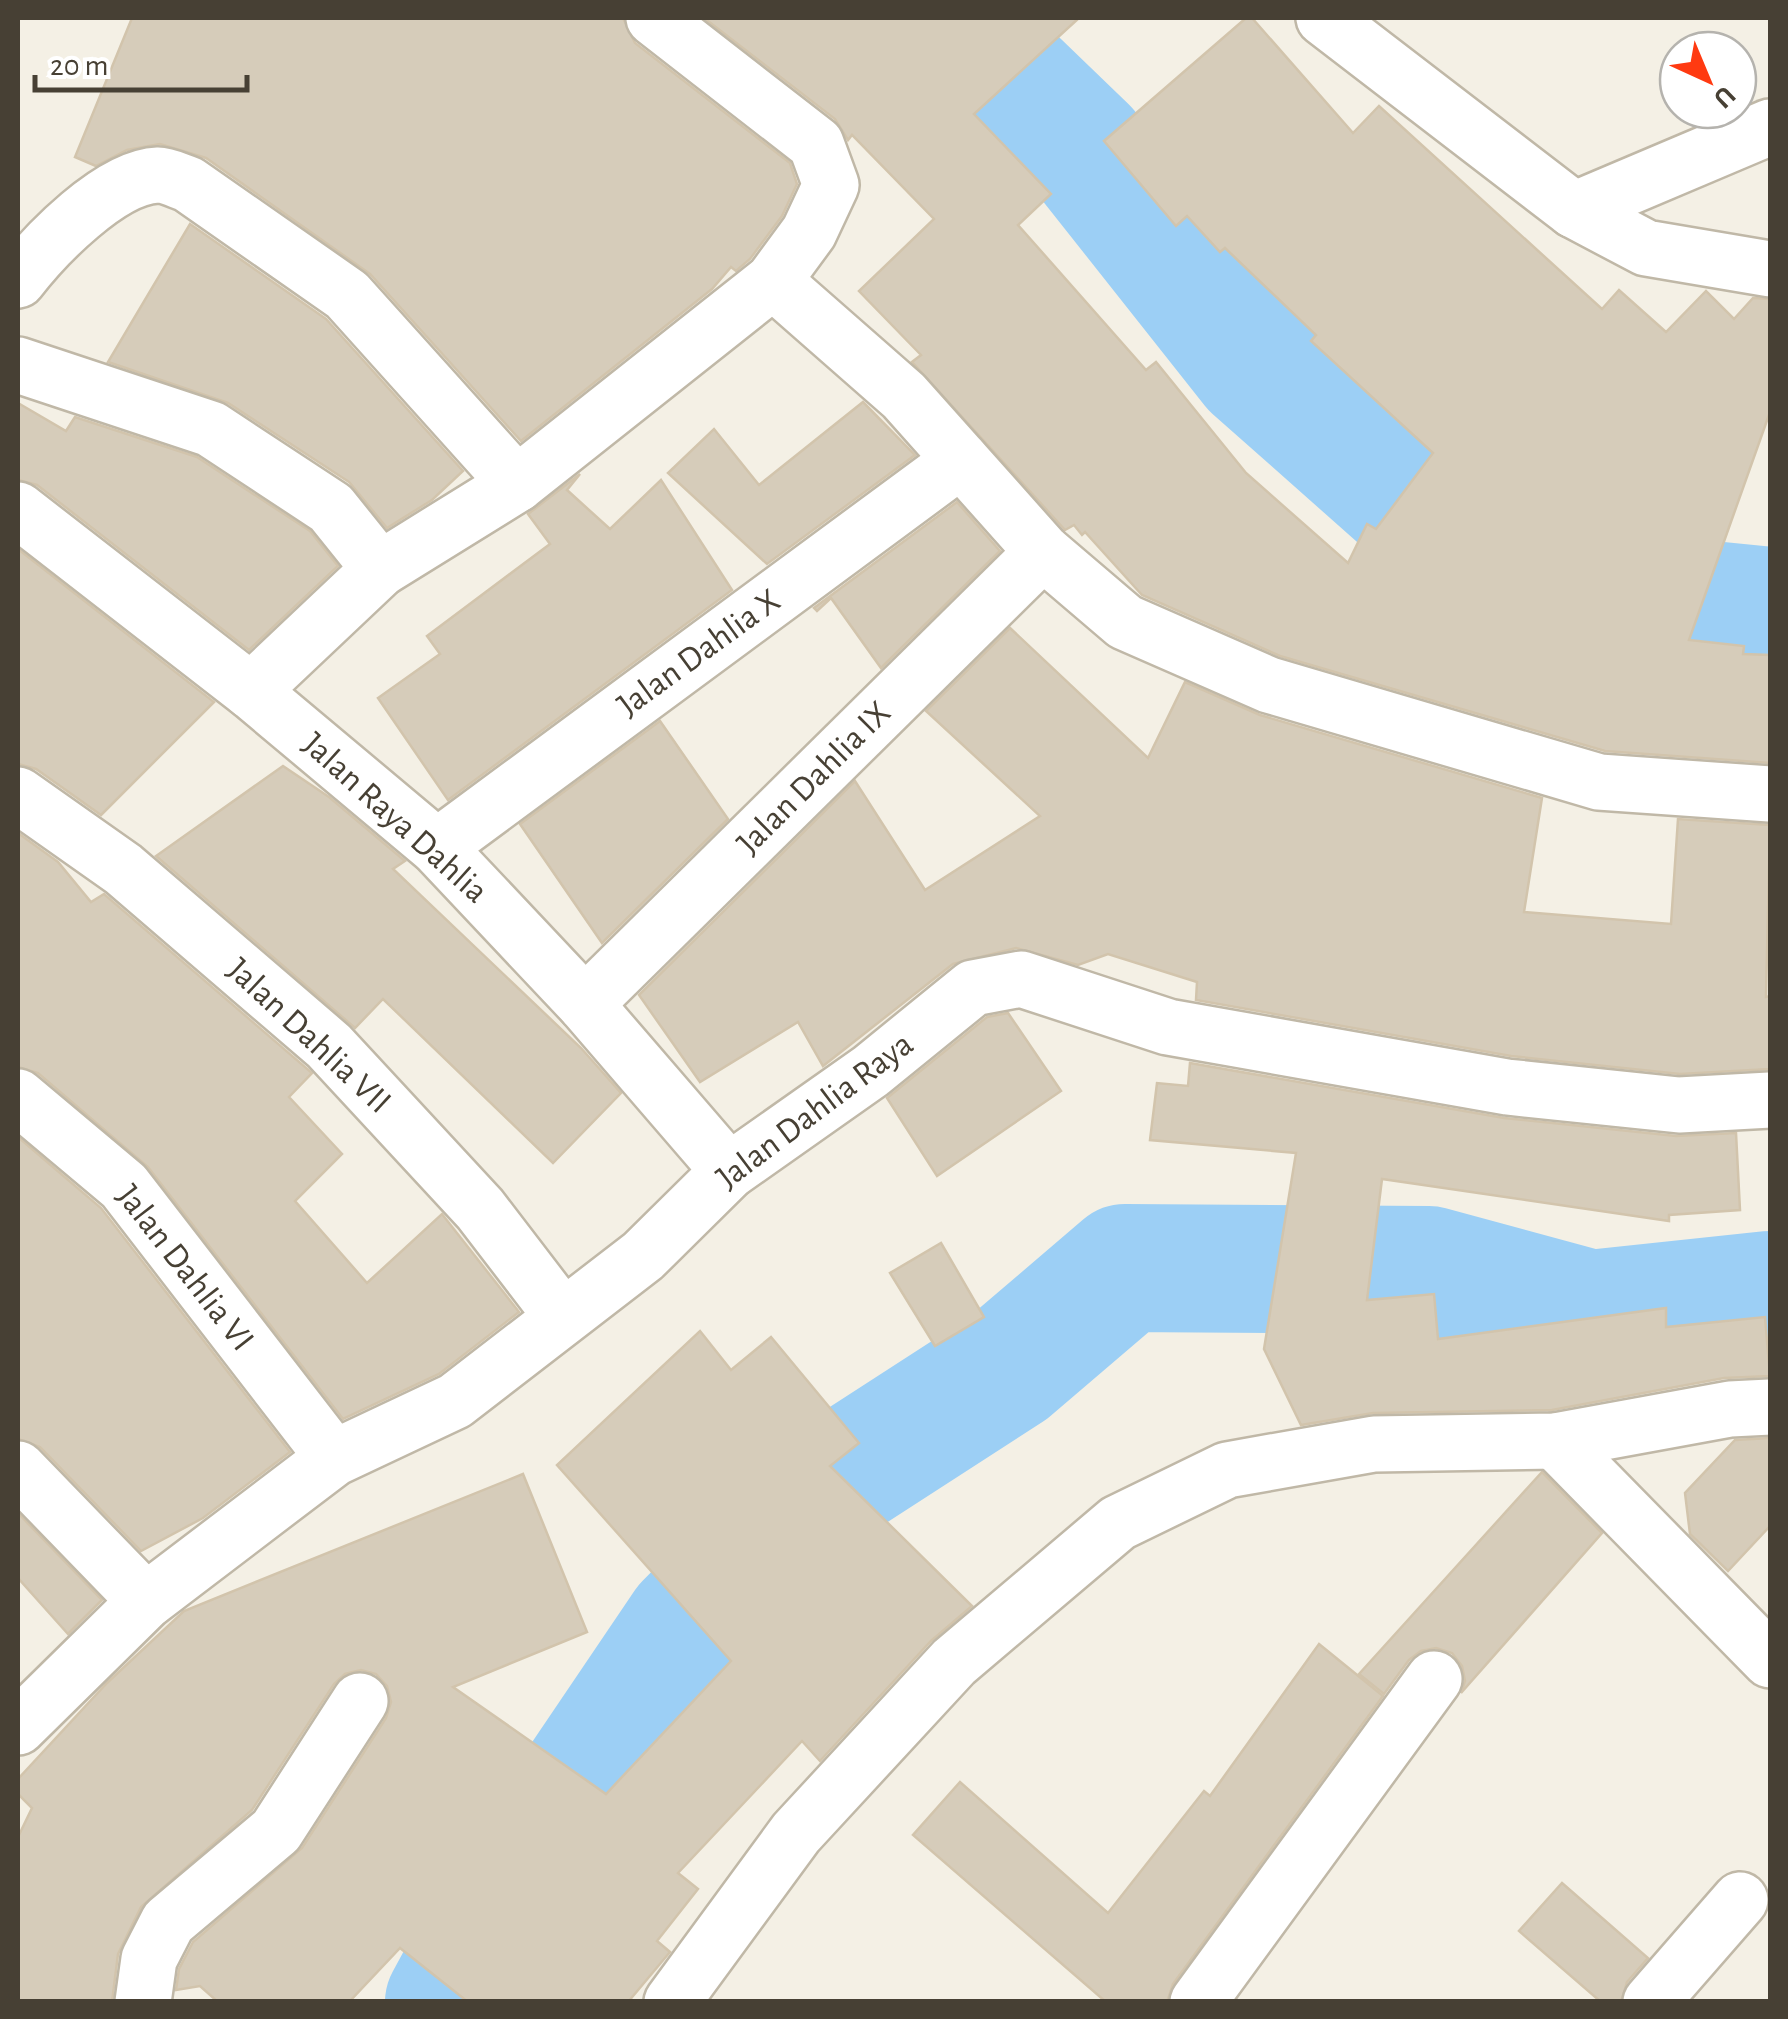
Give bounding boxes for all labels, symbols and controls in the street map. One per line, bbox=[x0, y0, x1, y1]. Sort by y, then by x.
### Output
scale bar bbox=[35, 30, 248, 92]
north arrow bbox=[1658, 30, 1758, 130]
text: 20 m bbox=[50, 51, 108, 81]
text: U bbox=[1708, 80, 1740, 113]
street label: Jalan Dahlia X bbox=[611, 583, 787, 723]
street label: Jalan Dahlia IX bbox=[731, 695, 897, 861]
street label: Jalan Raya Dahlia bbox=[296, 726, 494, 910]
street label: Jalan Dahlia VII bbox=[221, 952, 397, 1120]
street label: Jalan Dahlia Raya bbox=[710, 1026, 920, 1196]
street label: Jalan Dahlia VI bbox=[110, 1179, 260, 1357]

